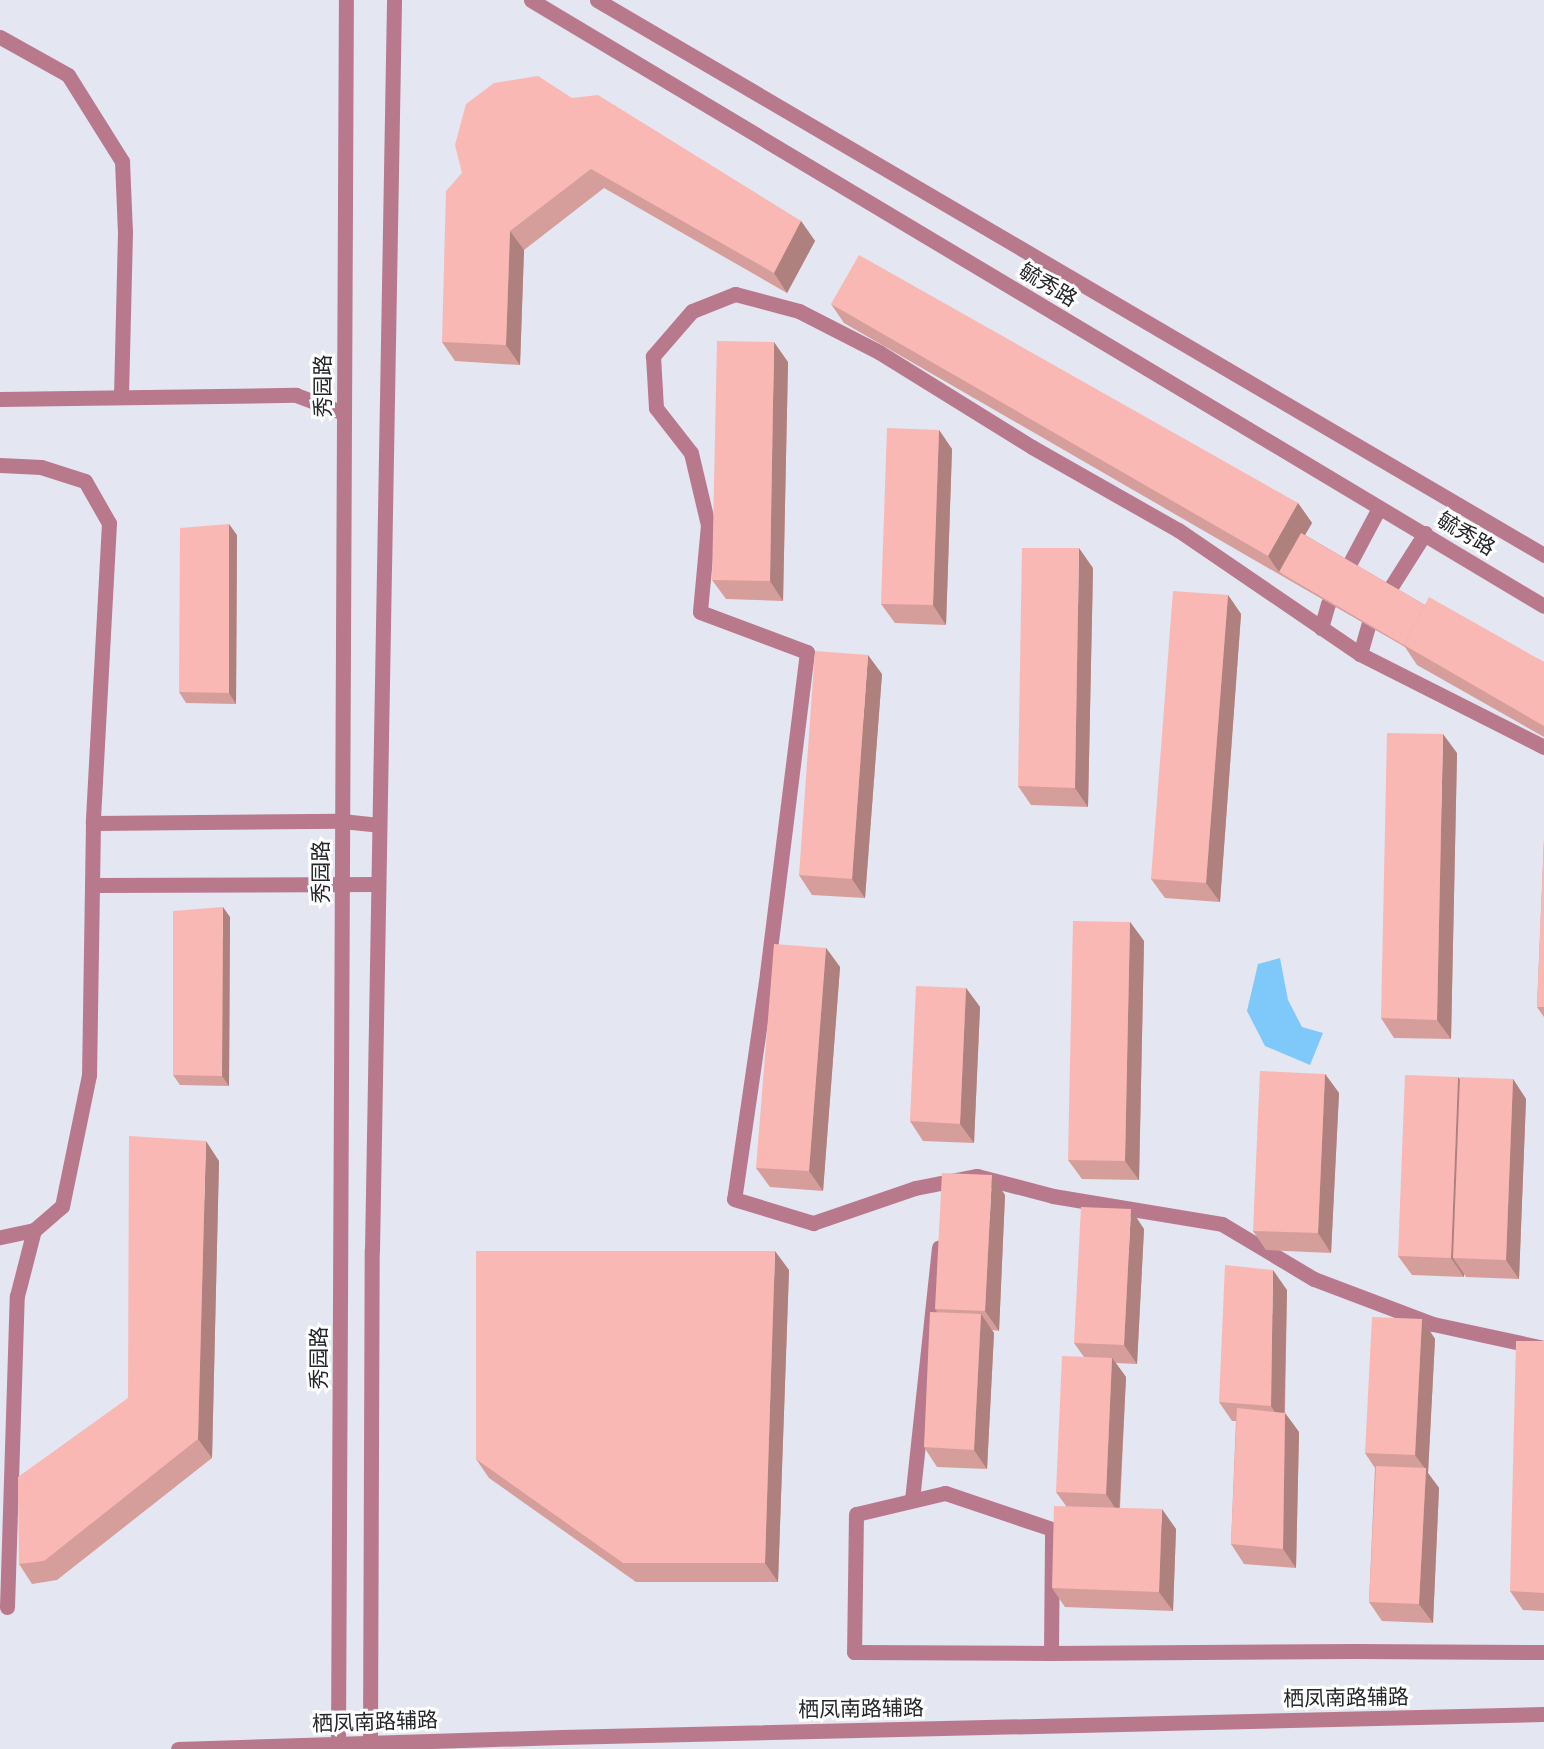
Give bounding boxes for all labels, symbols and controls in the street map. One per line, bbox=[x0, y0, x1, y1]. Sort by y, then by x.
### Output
street label: 毓秀路 bbox=[1015, 258, 1081, 312]
street label: 秀园路 bbox=[310, 355, 336, 417]
street label: 毓秀路 bbox=[1433, 507, 1499, 561]
street label: 秀园路 bbox=[308, 841, 334, 903]
street label: 秀园路 bbox=[306, 1327, 332, 1389]
street label: 栖凤南路辅路 bbox=[1283, 1684, 1409, 1712]
street label: 栖凤南路辅路 bbox=[798, 1695, 924, 1723]
street label: 栖凤南路辅路 bbox=[312, 1707, 438, 1737]

